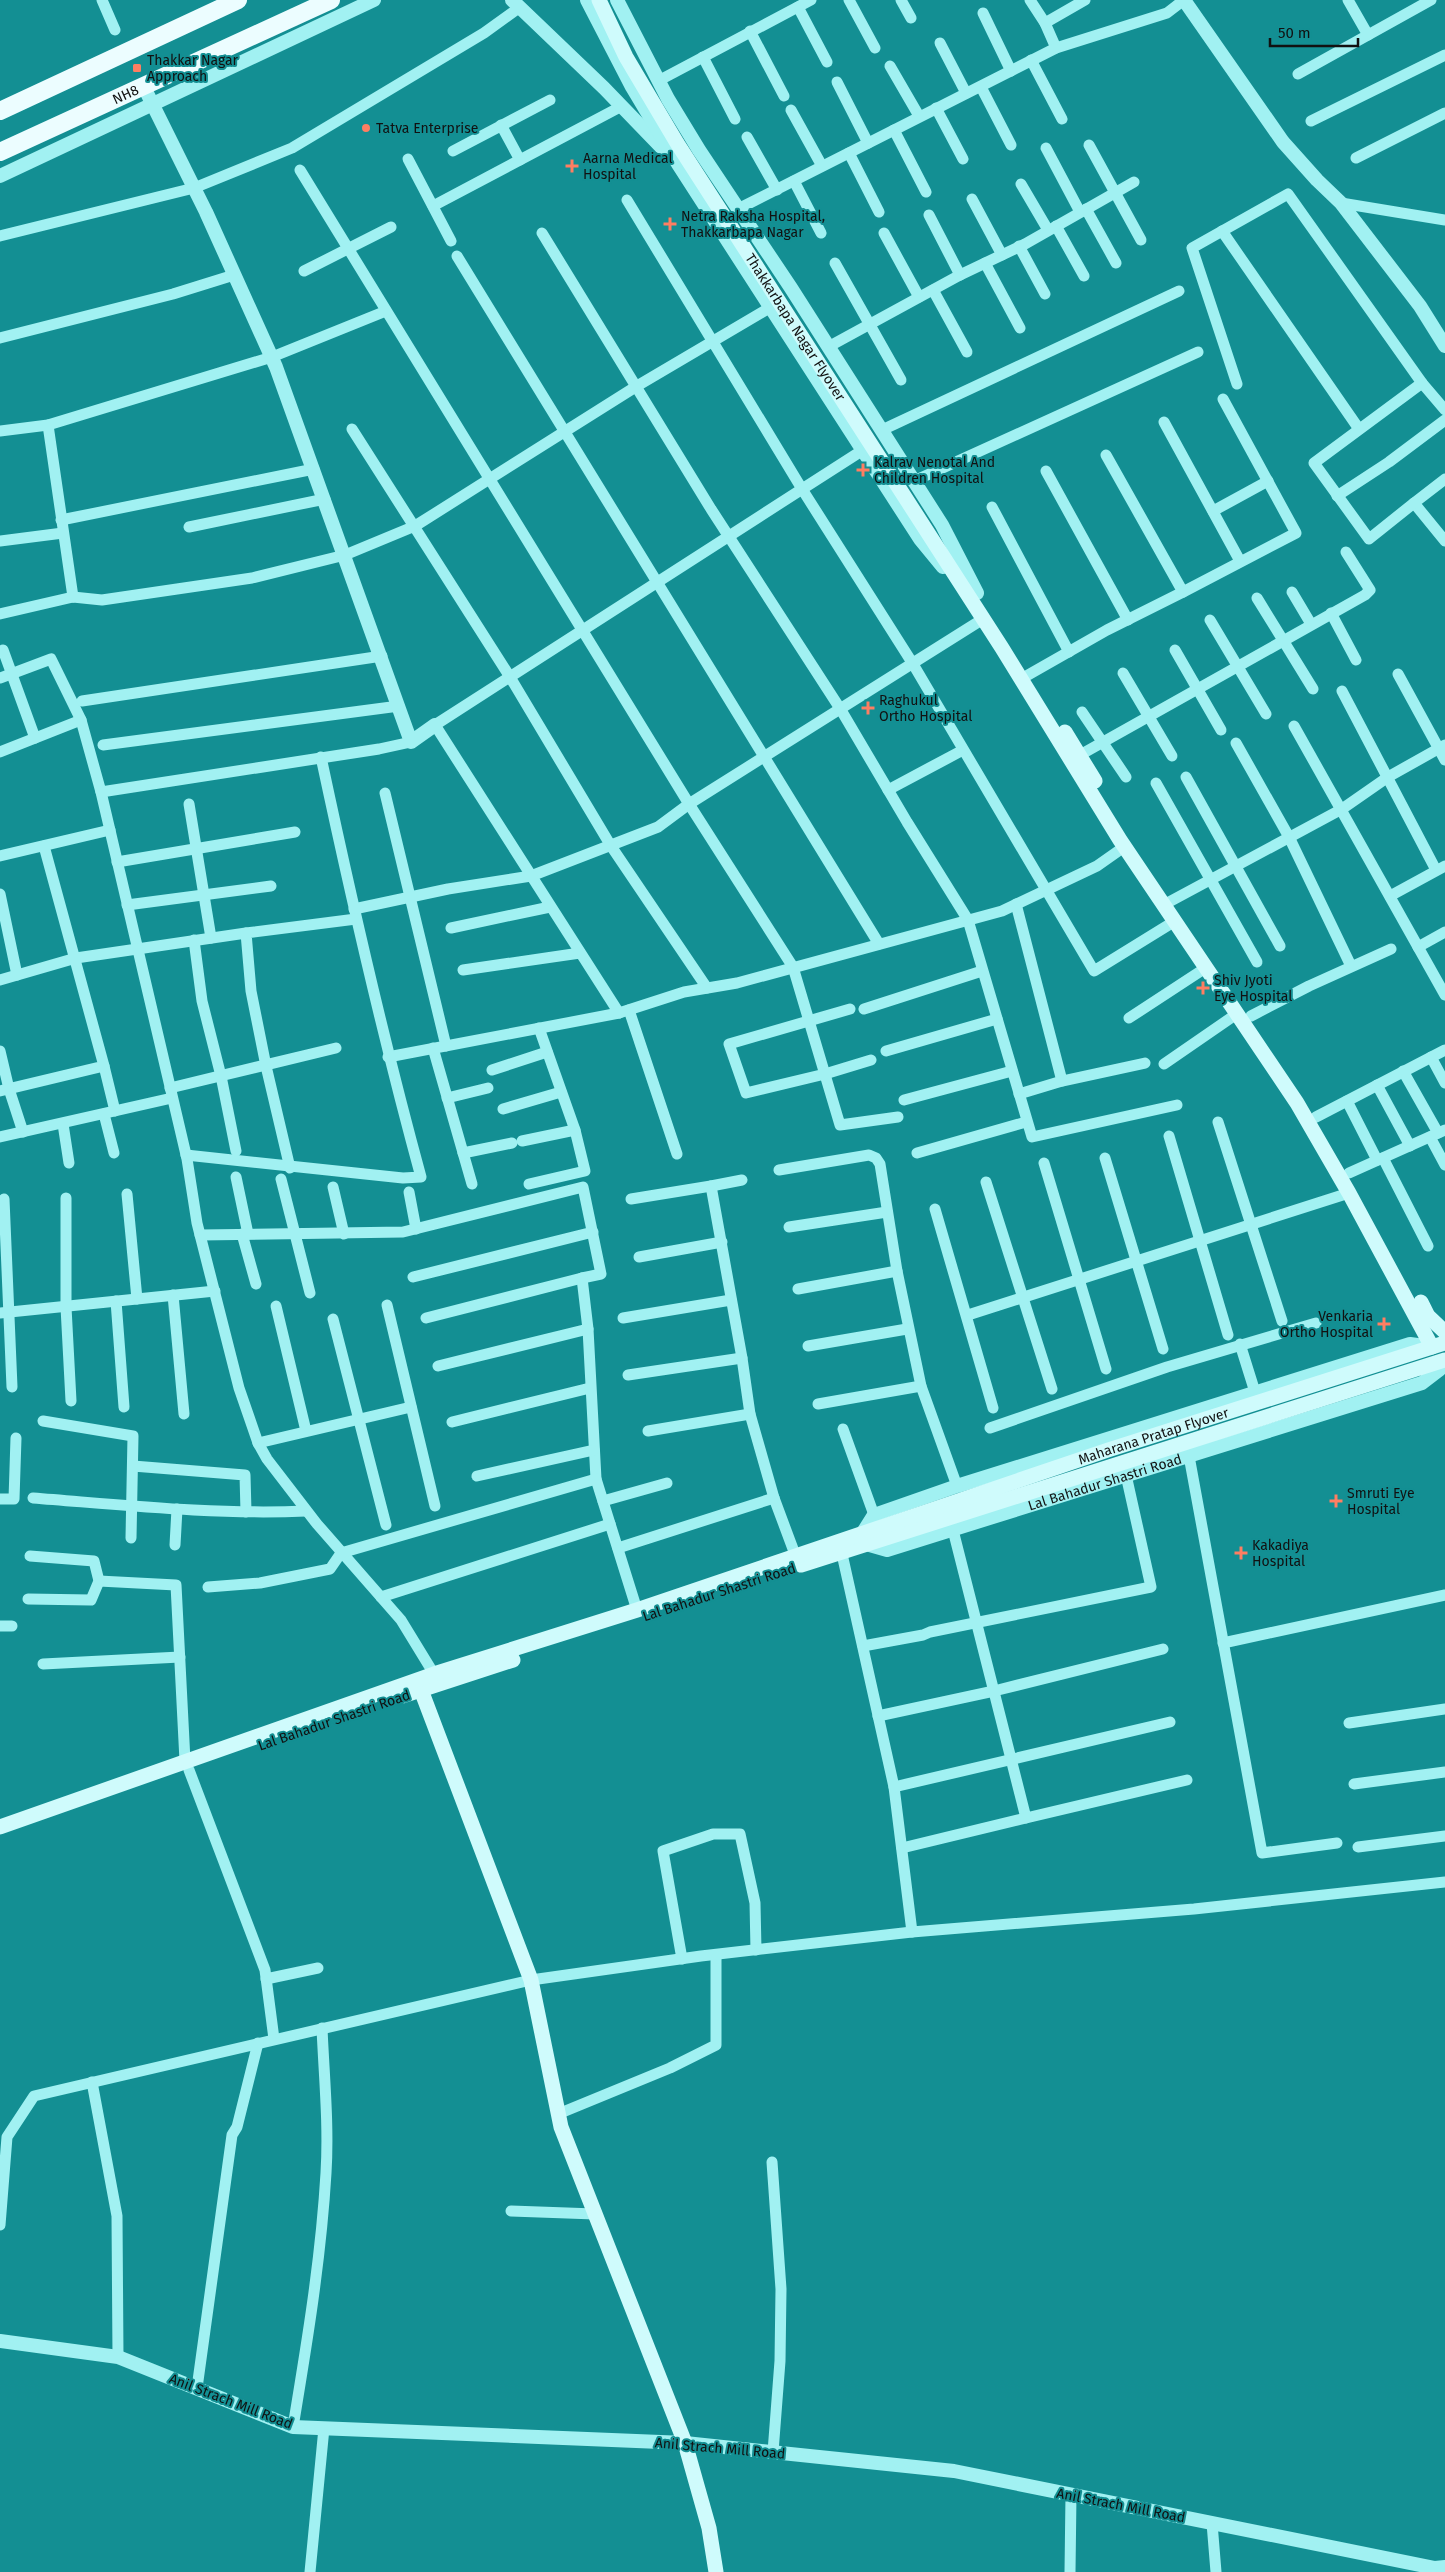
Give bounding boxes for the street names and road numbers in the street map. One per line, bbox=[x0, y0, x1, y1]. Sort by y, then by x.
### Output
street label: NH8 bbox=[110, 81, 142, 108]
street label: Thakkarbapa Nagar Flyover bbox=[741, 250, 849, 405]
street label: Maharana Pratap Flyover bbox=[1076, 1404, 1231, 1468]
street label: Lal Bahadur Shastri Road bbox=[1026, 1451, 1184, 1514]
street label: Lal Bahadur Shastri Road bbox=[640, 1560, 798, 1625]
street label: Lal Bahadur Shastri Road bbox=[256, 1686, 413, 1755]
street label: Anil Strach Mill Road bbox=[167, 2370, 295, 2433]
street label: Anil Strach Mill Road bbox=[654, 2434, 786, 2463]
street label: Anil Strach Mill Road bbox=[1055, 2485, 1187, 2526]

